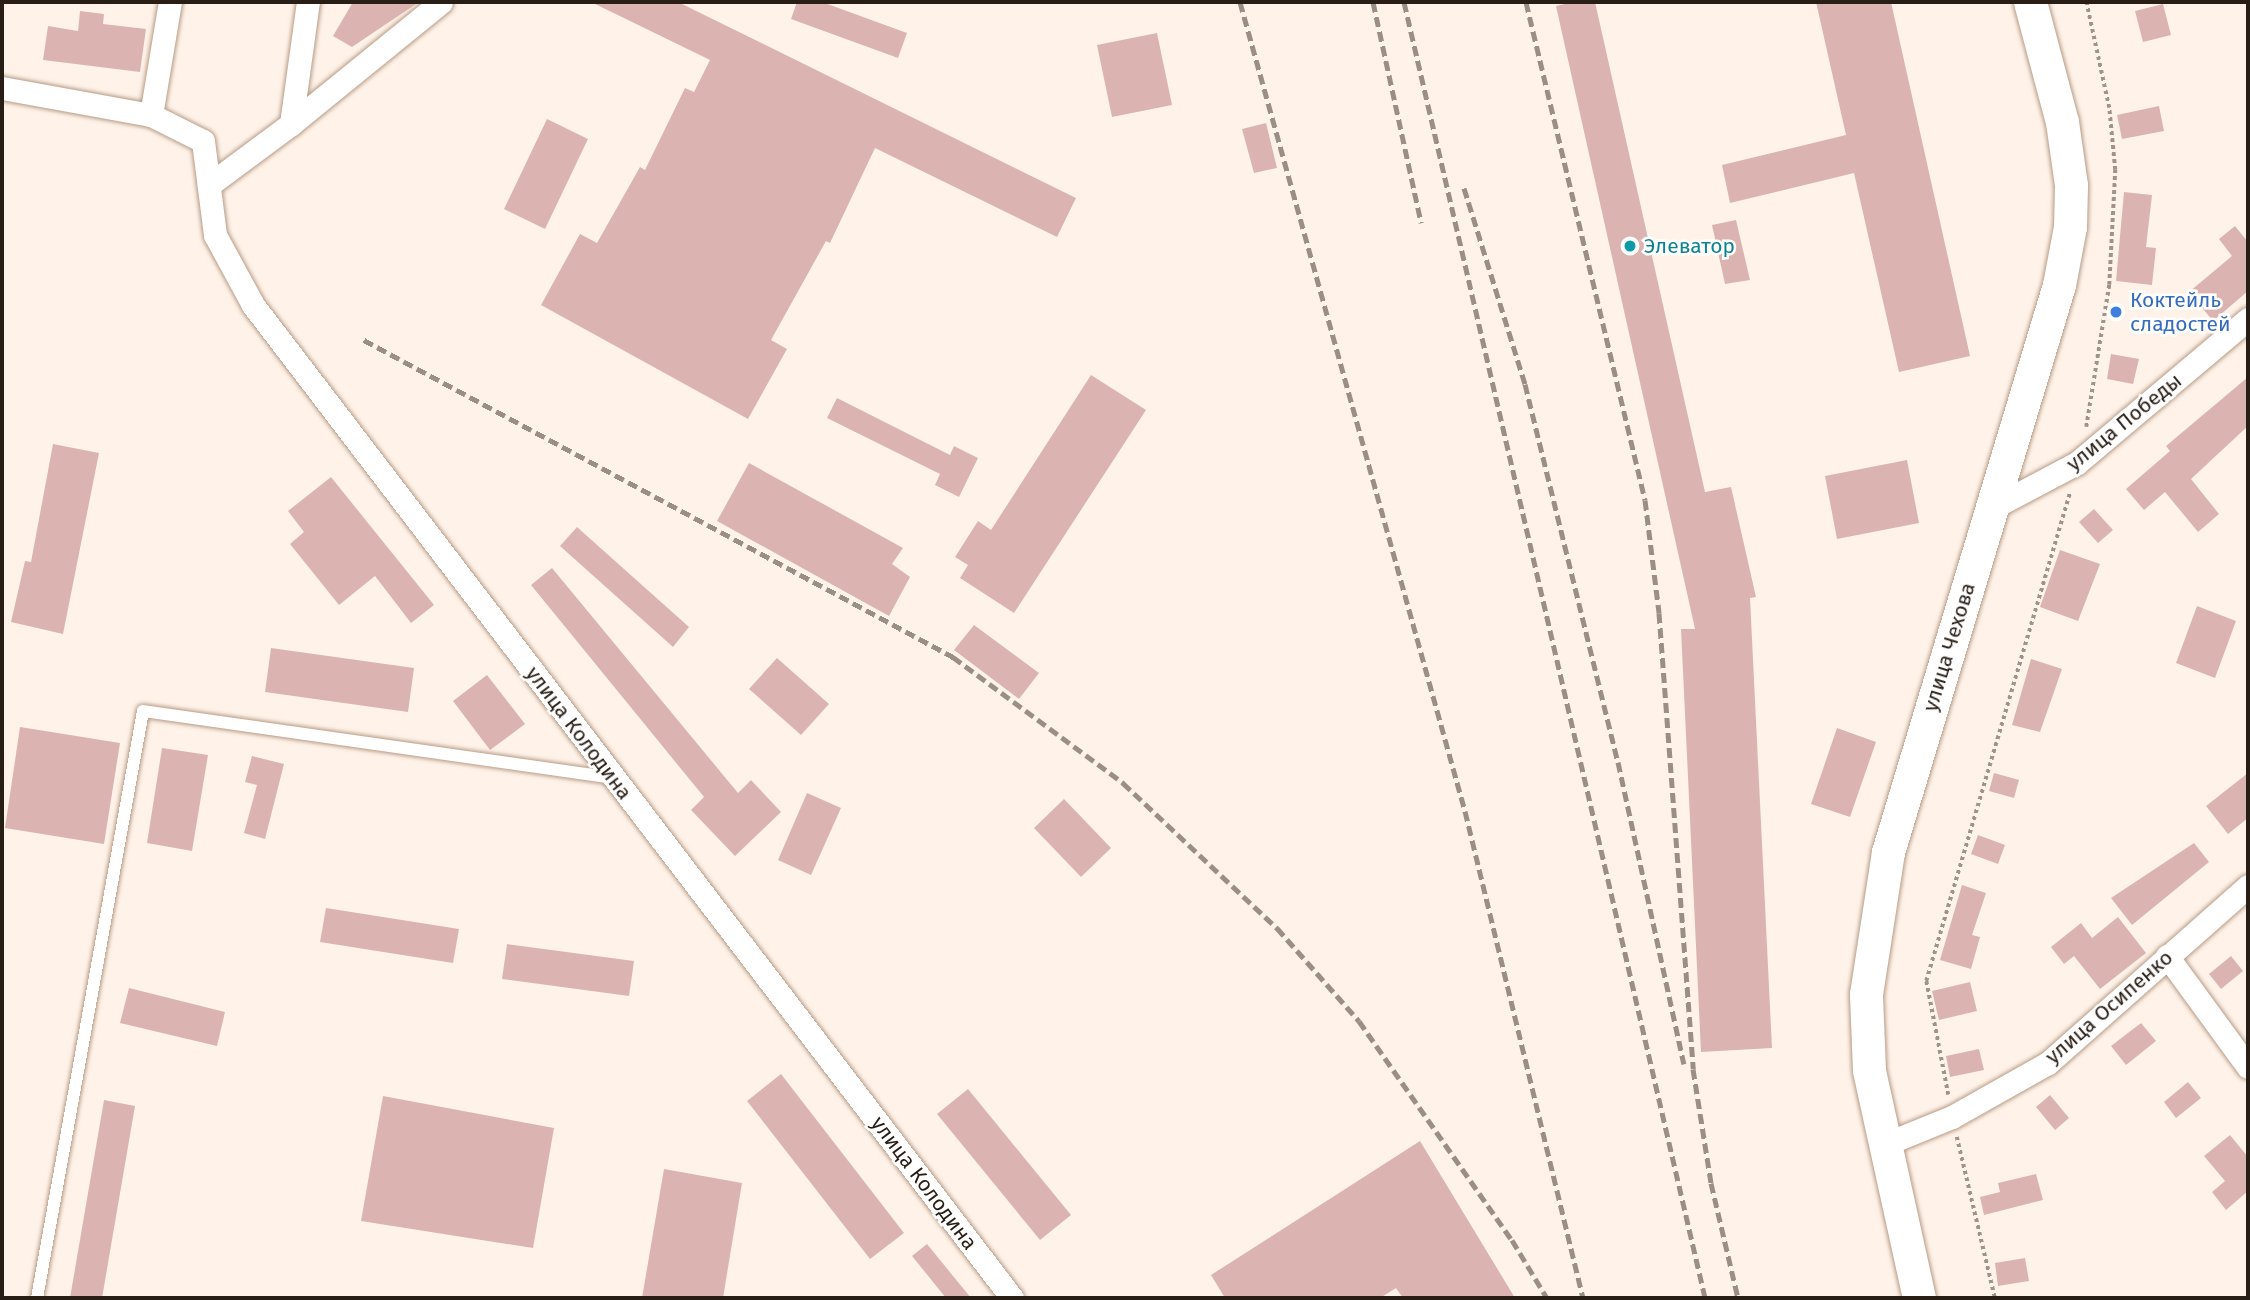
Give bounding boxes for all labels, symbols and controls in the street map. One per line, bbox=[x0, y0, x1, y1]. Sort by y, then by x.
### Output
place label: Элеватор bbox=[1644, 233, 1735, 259]
marker: Элеватор bbox=[1622, 238, 1638, 254]
place label: Коктейль сладостей bbox=[2130, 287, 2231, 337]
marker: Коктейль сладостей bbox=[2108, 304, 2124, 320]
street label: улица Победы bbox=[2061, 368, 2187, 476]
street label: улица Чехова bbox=[1917, 579, 1981, 715]
street label: улица Колодина bbox=[521, 661, 637, 805]
street label: улица Осипенко bbox=[2040, 945, 2178, 1069]
street label: улица Колодина bbox=[866, 1111, 982, 1255]

